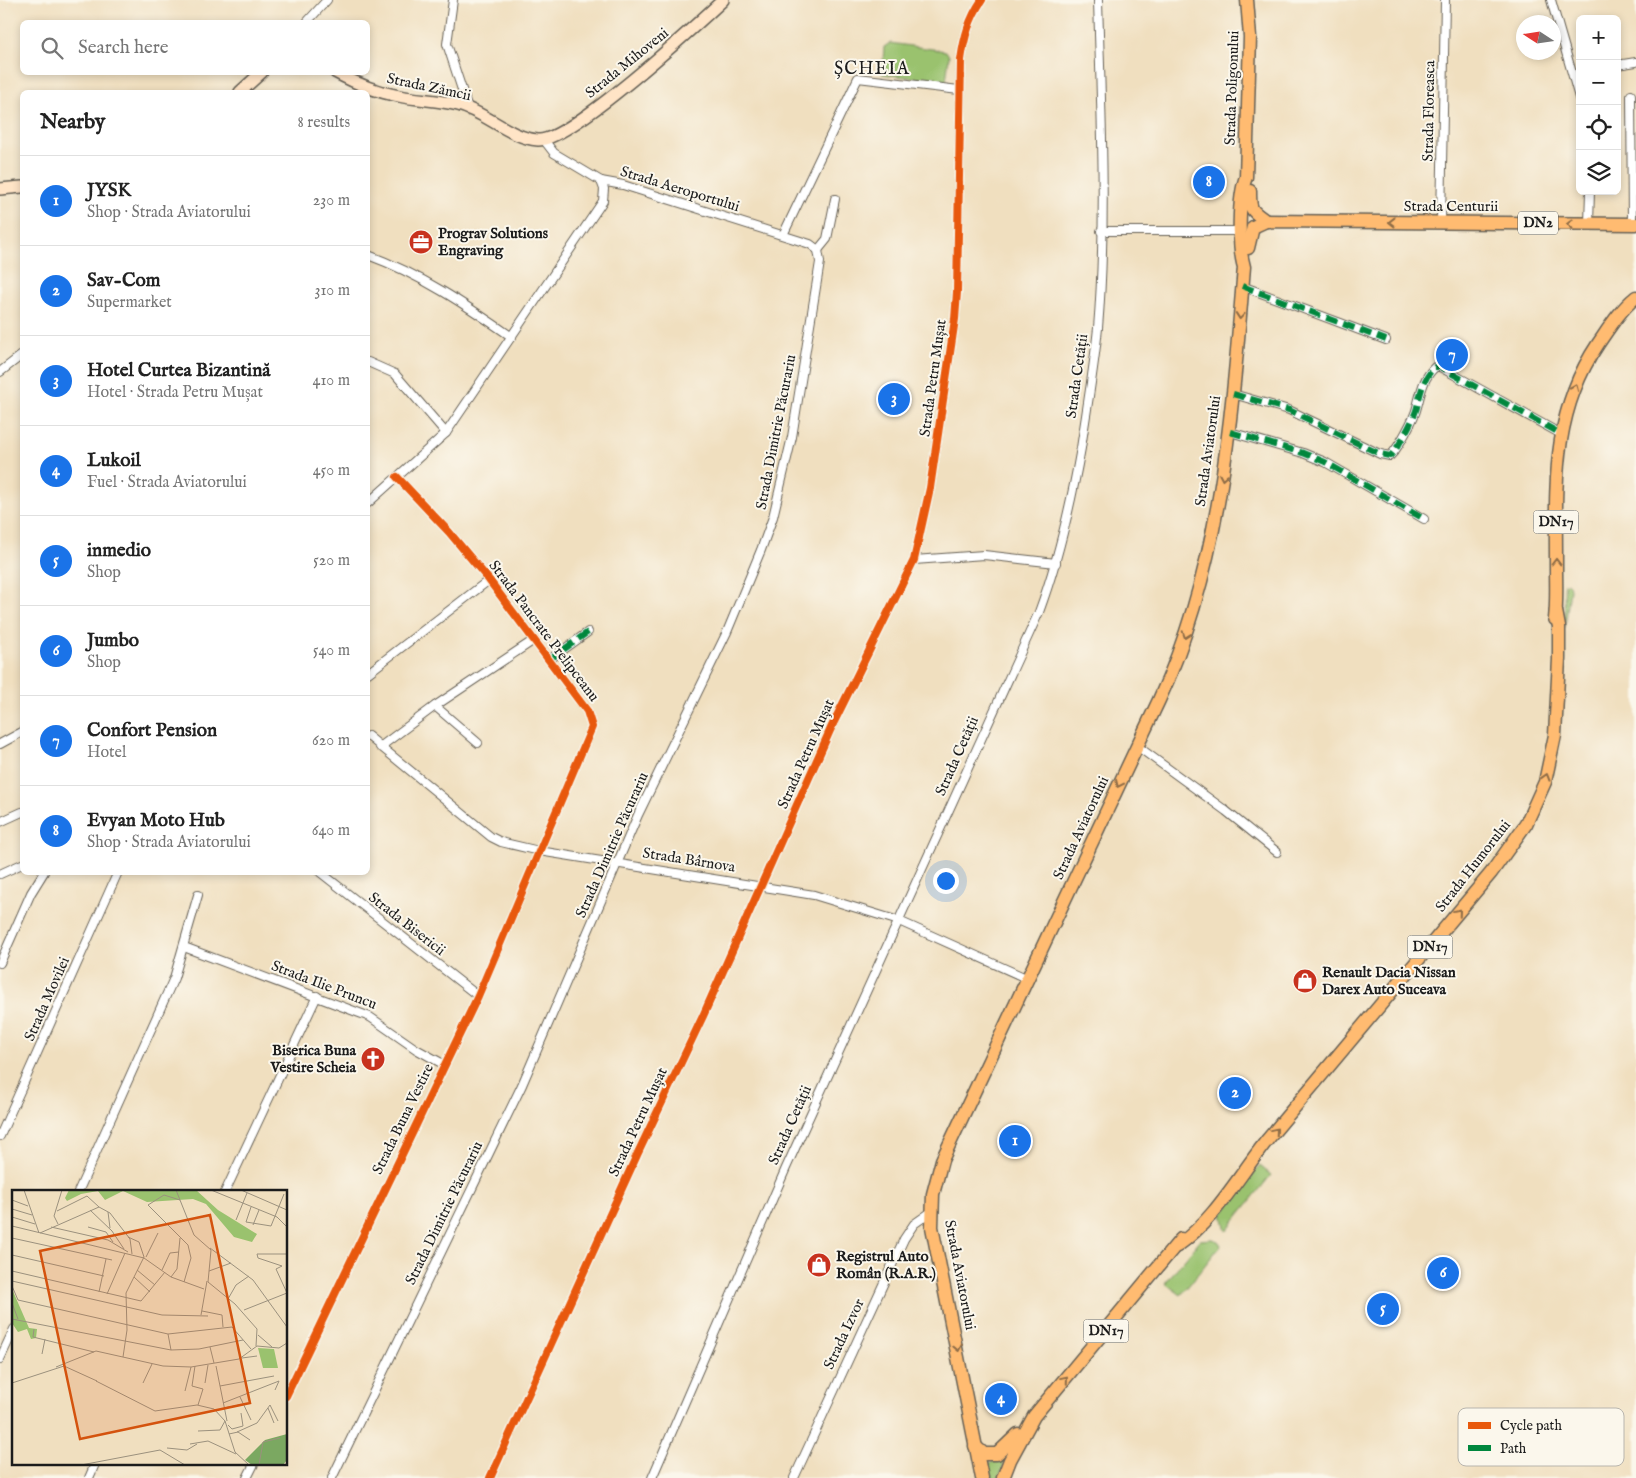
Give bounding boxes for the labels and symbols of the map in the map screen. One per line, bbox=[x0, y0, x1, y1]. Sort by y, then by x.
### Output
north arrow bbox=[1516, 15, 1561, 60]
street label: Strada Mihoveni bbox=[581, 24, 673, 102]
street label: Strada Poligonului bbox=[1221, 30, 1243, 146]
district label: ȘCHEIA bbox=[834, 58, 910, 81]
street label: Strada Floreasca bbox=[1419, 60, 1439, 162]
street label: Strada Zămcii bbox=[385, 69, 473, 105]
street label: Strada Aeroportului bbox=[618, 162, 742, 216]
pin: 8 bbox=[1193, 163, 1225, 201]
street label: Strada Centurii bbox=[1404, 197, 1498, 216]
road number: DN2 bbox=[1518, 212, 1558, 234]
one-way arrow bbox=[1388, 217, 1396, 227]
one-way arrow bbox=[1566, 219, 1574, 229]
place label: Prograv Solutions Engraving bbox=[438, 224, 549, 260]
office icon: Prograv Solutions Engraving bbox=[408, 229, 434, 255]
one-way arrow bbox=[1234, 312, 1245, 320]
street label: Strada Petru Mușat bbox=[915, 318, 951, 438]
street label: Strada Cetății bbox=[1062, 333, 1092, 419]
pin: 7 bbox=[1436, 336, 1468, 374]
street label: Strada Dimitrie Păcurariu bbox=[752, 353, 800, 511]
pin: 3 bbox=[878, 380, 910, 418]
one-way arrow bbox=[1568, 383, 1579, 392]
street label: Strada Aviatorului bbox=[1191, 394, 1225, 508]
one-way arrow bbox=[1219, 473, 1229, 482]
road number: DN17 bbox=[1534, 511, 1578, 534]
street label: Strada Pancrate Prelipceanu bbox=[485, 557, 604, 706]
one-way arrow bbox=[1551, 558, 1561, 566]
one-way arrow bbox=[1181, 631, 1191, 639]
street label: Strada Petru Mușat bbox=[773, 696, 839, 812]
street label: Strada Cetății bbox=[931, 713, 983, 799]
street label: Strada Dimitrie Păcurariu bbox=[571, 769, 653, 921]
street label: Strada Aviatorului bbox=[1049, 773, 1113, 883]
one-way arrow bbox=[1541, 774, 1551, 782]
one-way arrow bbox=[1115, 779, 1126, 788]
street label: Strada Humorului bbox=[1431, 816, 1515, 916]
street label: Strada Bârnova bbox=[641, 843, 737, 877]
your location bbox=[933, 868, 959, 894]
street label: Strada Bisericii bbox=[365, 888, 449, 960]
one-way arrow bbox=[1452, 909, 1461, 918]
road number: DN17 bbox=[1408, 936, 1452, 959]
street label: Strada Movilei bbox=[20, 954, 74, 1044]
street label: Strada Ilie Pruncu bbox=[269, 956, 380, 1014]
place label: Renault Dacia Nissan Darex Auto Suceava bbox=[1322, 963, 1456, 999]
shop icon: Renault Dacia Nissan Darex Auto Suceava bbox=[1292, 968, 1318, 994]
place label: Biserica Buna Vestire Scheia bbox=[270, 1041, 357, 1077]
church icon: Biserica Buna Vestire Scheia bbox=[360, 1046, 386, 1072]
street label: Strada Buna Vestire bbox=[368, 1060, 438, 1177]
street label: Strada Petru Mușat bbox=[604, 1064, 672, 1180]
pin: 2 bbox=[1219, 1074, 1251, 1112]
street label: Strada Cetății bbox=[764, 1082, 816, 1168]
pin: 1 bbox=[999, 1122, 1031, 1160]
one-way arrow bbox=[1269, 1127, 1278, 1136]
street label: Strada Dimitrie Păcurariu bbox=[401, 1138, 487, 1288]
inset map bbox=[12, 1190, 288, 1466]
street label: Strada Aviatorului bbox=[940, 1218, 980, 1332]
place label: Registrul Auto Român (R.A.R.) bbox=[836, 1247, 936, 1283]
shop icon: Registrul Auto Român (R.A.R.) bbox=[806, 1252, 832, 1278]
pin: 6 bbox=[1427, 1254, 1459, 1292]
pin: 5 bbox=[1367, 1290, 1399, 1328]
street label: Strada Izvor bbox=[819, 1295, 869, 1372]
road number: DN17 bbox=[1084, 1320, 1128, 1342]
one-way arrow bbox=[952, 1343, 962, 1352]
one-way arrow bbox=[1060, 1376, 1068, 1385]
pin: 4 bbox=[985, 1380, 1017, 1418]
legend bbox=[1458, 1408, 1624, 1466]
text: Cycle path bbox=[1500, 1417, 1562, 1435]
text: Path bbox=[1500, 1440, 1527, 1458]

